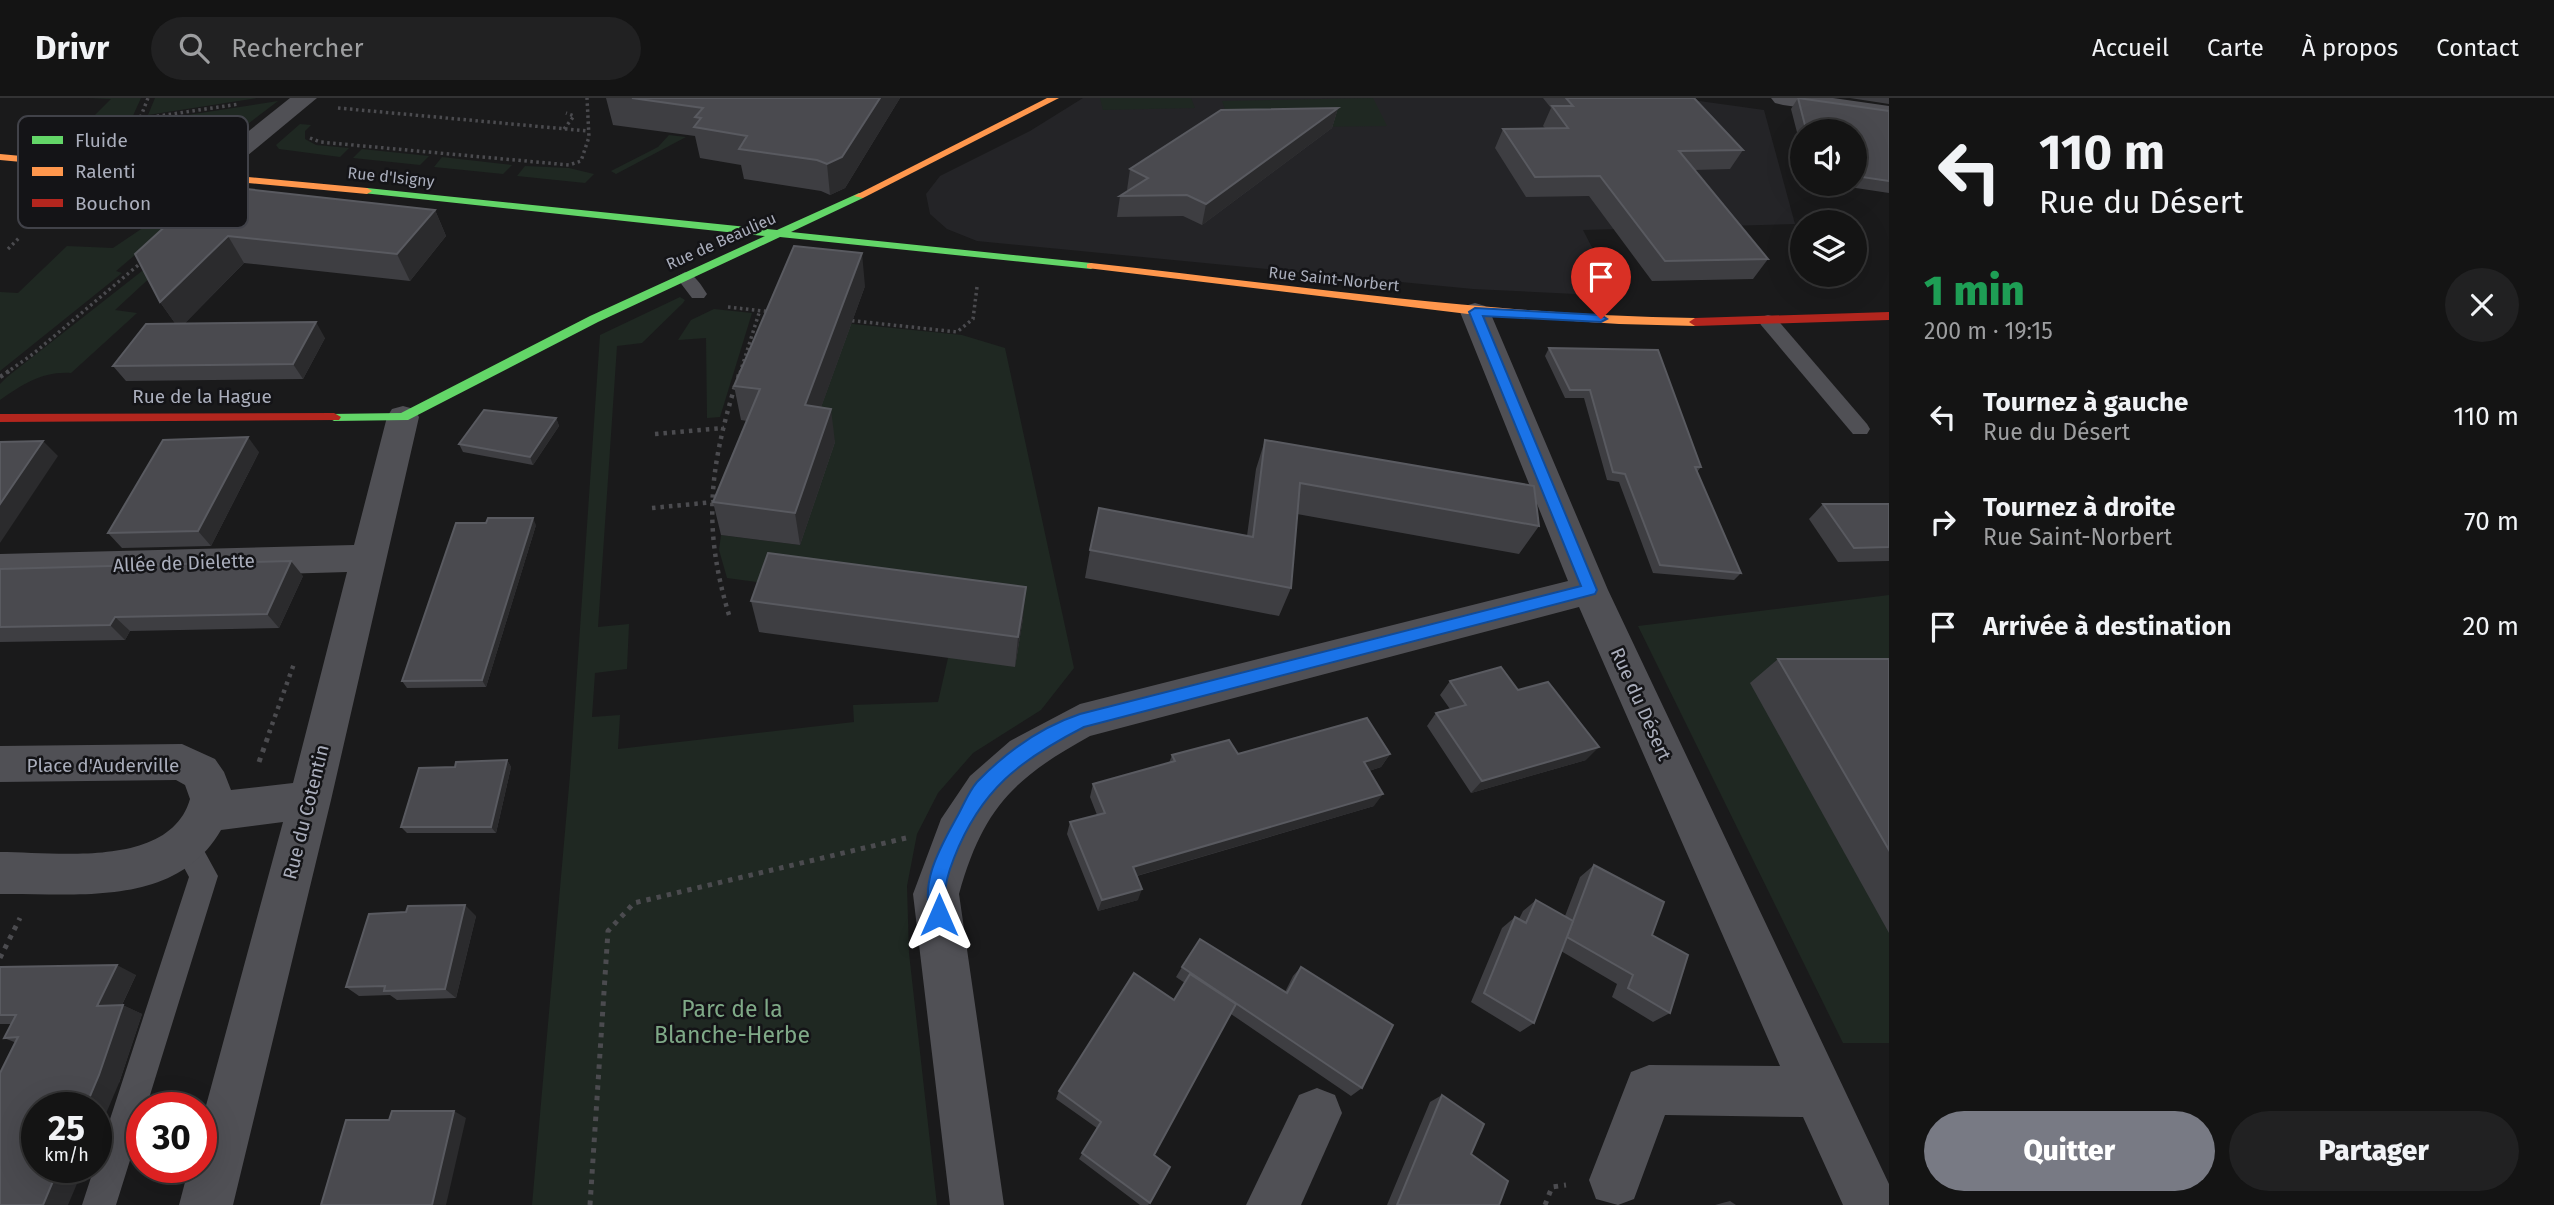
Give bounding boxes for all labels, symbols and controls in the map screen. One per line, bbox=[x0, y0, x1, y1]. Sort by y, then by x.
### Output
search box bbox=[151, 17, 641, 80]
text: Drivr bbox=[35, 28, 109, 68]
icon: search bbox=[175, 29, 213, 67]
text: Rechercher bbox=[231, 33, 364, 64]
text: Accueil bbox=[2092, 34, 2169, 62]
text: Carte bbox=[2207, 34, 2264, 62]
text: À propos bbox=[2302, 34, 2398, 62]
text: Contact bbox=[2436, 34, 2519, 62]
legend bbox=[18, 116, 248, 228]
map controls bbox=[1790, 119, 1867, 287]
button: sound bbox=[1790, 119, 1867, 196]
text: 110 m bbox=[2039, 123, 2165, 182]
icon: left bbox=[1924, 126, 2015, 217]
text: Fluide bbox=[75, 129, 128, 152]
text: Ralenti bbox=[75, 160, 136, 183]
street label: Rue d'Isigny bbox=[347, 163, 435, 191]
text: Rue du Désert bbox=[2039, 183, 2243, 221]
text: Bouchon bbox=[75, 192, 151, 215]
street label: Rue de Beaulieu bbox=[663, 208, 779, 274]
button: layers bbox=[1790, 210, 1867, 287]
pin bbox=[1571, 247, 1631, 319]
icon: arrive bbox=[1582, 258, 1620, 296]
street label: Rue Saint-Norbert bbox=[1268, 263, 1401, 295]
text: 1 min bbox=[1924, 266, 2025, 316]
button: close bbox=[2445, 268, 2519, 342]
text: 200 m · 19:15 bbox=[1924, 317, 2053, 345]
street label: Rue de la Hague bbox=[132, 385, 272, 408]
text: Tournez à gauche bbox=[1983, 387, 2188, 418]
icon: left bbox=[1924, 398, 1962, 436]
text: 110 m bbox=[2453, 401, 2519, 432]
text: Rue du Désert bbox=[1983, 418, 2130, 446]
text: Tournez à droite bbox=[1983, 492, 2175, 523]
icon: right bbox=[1924, 503, 1962, 541]
text: 70 m bbox=[2464, 506, 2519, 537]
text: Rue Saint-Norbert bbox=[1983, 523, 2172, 551]
street label: Allée de Dielette bbox=[113, 549, 255, 577]
icon: arrive bbox=[1924, 608, 1962, 646]
text: Arrivée à destination bbox=[1983, 611, 2232, 642]
text: 20 m bbox=[2462, 611, 2519, 642]
street label: Rue du Désert bbox=[1606, 644, 1676, 764]
street label: Rue du Cotentin bbox=[278, 742, 334, 882]
street label: Place d'Auderville bbox=[27, 754, 179, 777]
position arrow bbox=[902, 878, 976, 952]
park label: Parc de la Blanche-Herbe bbox=[654, 995, 810, 1049]
speed limit sign: 30 bbox=[126, 1092, 217, 1183]
text: 25 bbox=[48, 1107, 85, 1149]
button: Quitter bbox=[1924, 1111, 2215, 1191]
button: Partager bbox=[2229, 1111, 2519, 1191]
text: km/h bbox=[44, 1144, 89, 1166]

